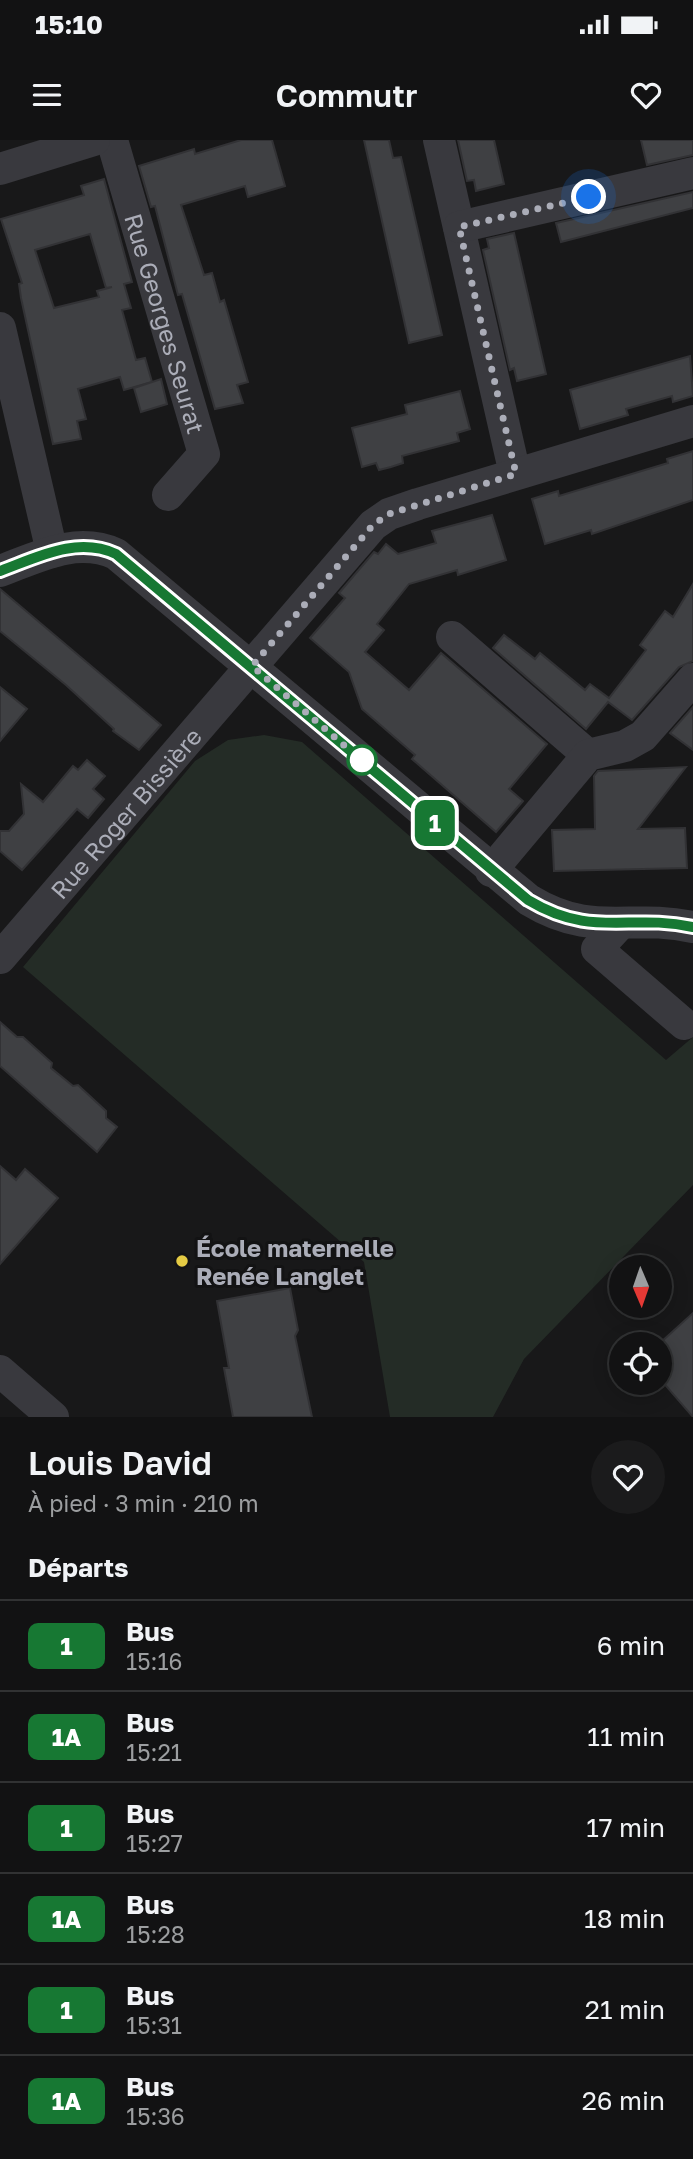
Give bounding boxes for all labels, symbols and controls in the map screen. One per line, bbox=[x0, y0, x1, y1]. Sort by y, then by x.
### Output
text: 15:10 bbox=[35, 9, 103, 40]
icon: menu bbox=[28, 76, 66, 114]
text: Commutr bbox=[276, 76, 417, 114]
icon: heart bbox=[627, 76, 665, 114]
your location bbox=[571, 179, 606, 214]
street label: Rue Georges Seurat bbox=[120, 210, 212, 437]
street label: Rue Roger Bissière bbox=[44, 721, 207, 904]
unlabelled marker bbox=[347, 745, 377, 775]
line badge: 1 bbox=[412, 800, 458, 846]
text: 1 bbox=[429, 808, 441, 837]
place label: École maternelle Renée Langlet bbox=[196, 1233, 394, 1290]
marker: École maternelle Renée Langlet bbox=[174, 1253, 190, 1269]
north arrow bbox=[609, 1255, 672, 1318]
map controls bbox=[609, 1255, 672, 1395]
button: locate bbox=[609, 1332, 672, 1395]
button: heart bbox=[591, 1440, 665, 1514]
text: Louis David bbox=[28, 1443, 212, 1482]
text: À pied · 3 min · 210 m bbox=[28, 1489, 258, 1517]
text: Départs bbox=[28, 1552, 129, 1583]
text: Bus bbox=[126, 1616, 174, 1647]
text: 6 min bbox=[597, 1630, 665, 1661]
text: 1 bbox=[60, 1631, 73, 1660]
text: 15:16 bbox=[126, 1647, 182, 1675]
text: Bus bbox=[126, 1707, 174, 1738]
text: 11 min bbox=[587, 1721, 665, 1752]
text: 1A bbox=[52, 1722, 81, 1751]
text: 15:21 bbox=[126, 1738, 182, 1766]
text: Bus bbox=[126, 1798, 174, 1829]
text: 17 min bbox=[586, 1812, 665, 1843]
text: 1 bbox=[60, 1813, 73, 1842]
text: 15:27 bbox=[126, 1829, 183, 1857]
text: Bus bbox=[126, 1889, 174, 1920]
text: 18 min bbox=[584, 1903, 665, 1934]
text: 1A bbox=[52, 1904, 81, 1933]
text: 15:28 bbox=[126, 1920, 185, 1948]
text: Bus bbox=[126, 1980, 174, 2011]
text: 21 min bbox=[585, 1994, 665, 2025]
text: 1 bbox=[60, 1995, 73, 2024]
text: 15:31 bbox=[126, 2011, 182, 2039]
text: Bus bbox=[126, 2071, 174, 2102]
text: 26 min bbox=[582, 2085, 665, 2116]
text: 1A bbox=[52, 2086, 81, 2115]
text: 15:36 bbox=[126, 2102, 185, 2130]

